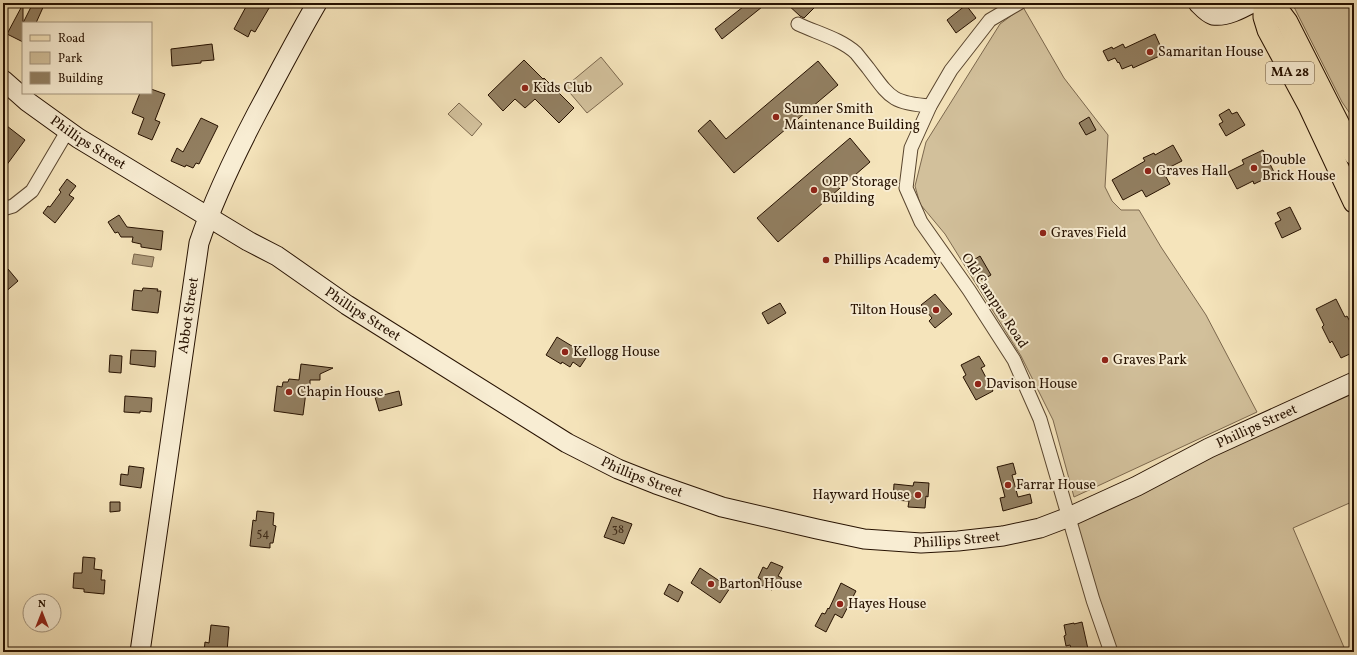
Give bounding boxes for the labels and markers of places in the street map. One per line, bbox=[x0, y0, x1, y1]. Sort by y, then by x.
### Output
place label: Samaritan House bbox=[1158, 43, 1264, 62]
marker: Samaritan House bbox=[1145, 47, 1155, 57]
place label: Kids Club bbox=[533, 79, 593, 98]
marker: Kids Club bbox=[520, 83, 530, 93]
place label: Sumner Smith Maintenance Building bbox=[784, 100, 920, 135]
marker: Sumner Smith Maintenance Building bbox=[771, 112, 781, 122]
place label: Double Brick House bbox=[1262, 151, 1336, 186]
place label: Graves Hall bbox=[1156, 162, 1227, 181]
marker: Double Brick House bbox=[1249, 163, 1259, 173]
marker: Graves Hall bbox=[1143, 166, 1153, 176]
place label: OPP Storage Building bbox=[822, 173, 898, 208]
marker: OPP Storage Building bbox=[809, 185, 819, 195]
place label: Graves Field bbox=[1051, 224, 1127, 243]
marker: Graves Field bbox=[1038, 228, 1048, 238]
place label: Phillips Academy bbox=[834, 251, 941, 270]
marker: Phillips Academy bbox=[821, 255, 831, 265]
place label: Tilton House bbox=[850, 301, 928, 320]
marker: Tilton House bbox=[931, 305, 941, 315]
place label: Kellogg House bbox=[573, 343, 660, 362]
marker: Kellogg House bbox=[560, 347, 570, 357]
place label: Graves Park bbox=[1113, 351, 1187, 370]
marker: Graves Park bbox=[1100, 355, 1110, 365]
place label: Davison House bbox=[986, 375, 1078, 394]
marker: Davison House bbox=[973, 379, 983, 389]
place label: Chapin House bbox=[297, 383, 384, 402]
marker: Chapin House bbox=[284, 387, 294, 397]
place label: Farrar House bbox=[1016, 476, 1096, 495]
marker: Farrar House bbox=[1003, 480, 1013, 490]
place label: Hayward House bbox=[812, 486, 910, 505]
marker: Hayward House bbox=[913, 490, 923, 500]
place label: Barton House bbox=[719, 575, 803, 594]
marker: Barton House bbox=[706, 579, 716, 589]
place label: Hayes House bbox=[848, 595, 927, 614]
marker: Hayes House bbox=[835, 599, 845, 609]

